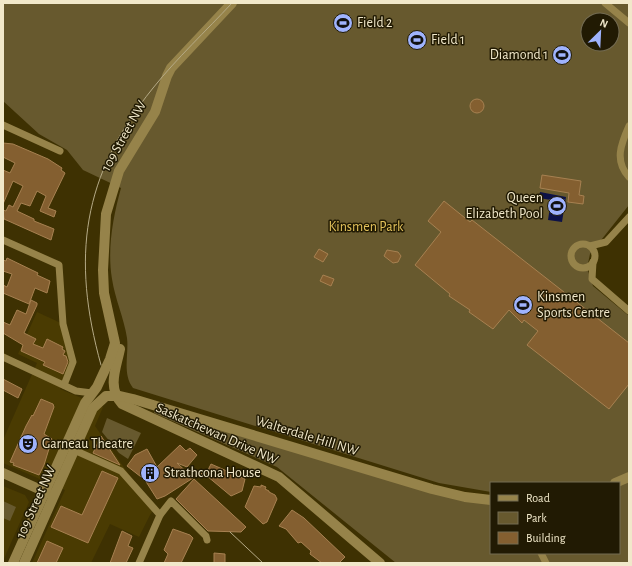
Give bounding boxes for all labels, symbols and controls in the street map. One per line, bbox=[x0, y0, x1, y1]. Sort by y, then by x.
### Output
sports icon: Field 2 bbox=[332, 12, 354, 34]
north arrow bbox=[580, 12, 620, 52]
place label: Field 2 bbox=[357, 16, 392, 30]
text: N bbox=[598, 17, 610, 30]
sports icon: Field 1 bbox=[406, 29, 428, 51]
place label: Field 1 bbox=[431, 33, 465, 47]
sports icon: Diamond 1 bbox=[551, 44, 573, 66]
place label: Diamond 1 bbox=[490, 48, 548, 62]
street label: 109 Street NW bbox=[99, 98, 149, 174]
place label: Queen Elizabeth Pool bbox=[466, 191, 543, 221]
sports icon: Queen Elizabeth Pool bbox=[546, 195, 568, 217]
park label: Kinsmen Park bbox=[329, 220, 404, 234]
place label: Kinsmen Sports Centre bbox=[537, 290, 610, 320]
sports icon: Kinsmen Sports Centre bbox=[512, 294, 534, 316]
street label: Saskatchewan Drive NW bbox=[154, 401, 281, 467]
street label: Walterdale Hill NW bbox=[254, 414, 361, 458]
theatre icon: Garneau Theatre bbox=[17, 433, 39, 455]
place label: Garneau Theatre bbox=[42, 437, 133, 451]
building icon: Strathcona House bbox=[139, 462, 161, 484]
street label: 109 Street NW bbox=[14, 463, 58, 541]
place label: Strathcona House bbox=[164, 466, 261, 480]
legend bbox=[490, 482, 620, 554]
text: Road bbox=[526, 492, 550, 504]
text: Park bbox=[526, 512, 547, 524]
text: Building bbox=[526, 532, 566, 544]

